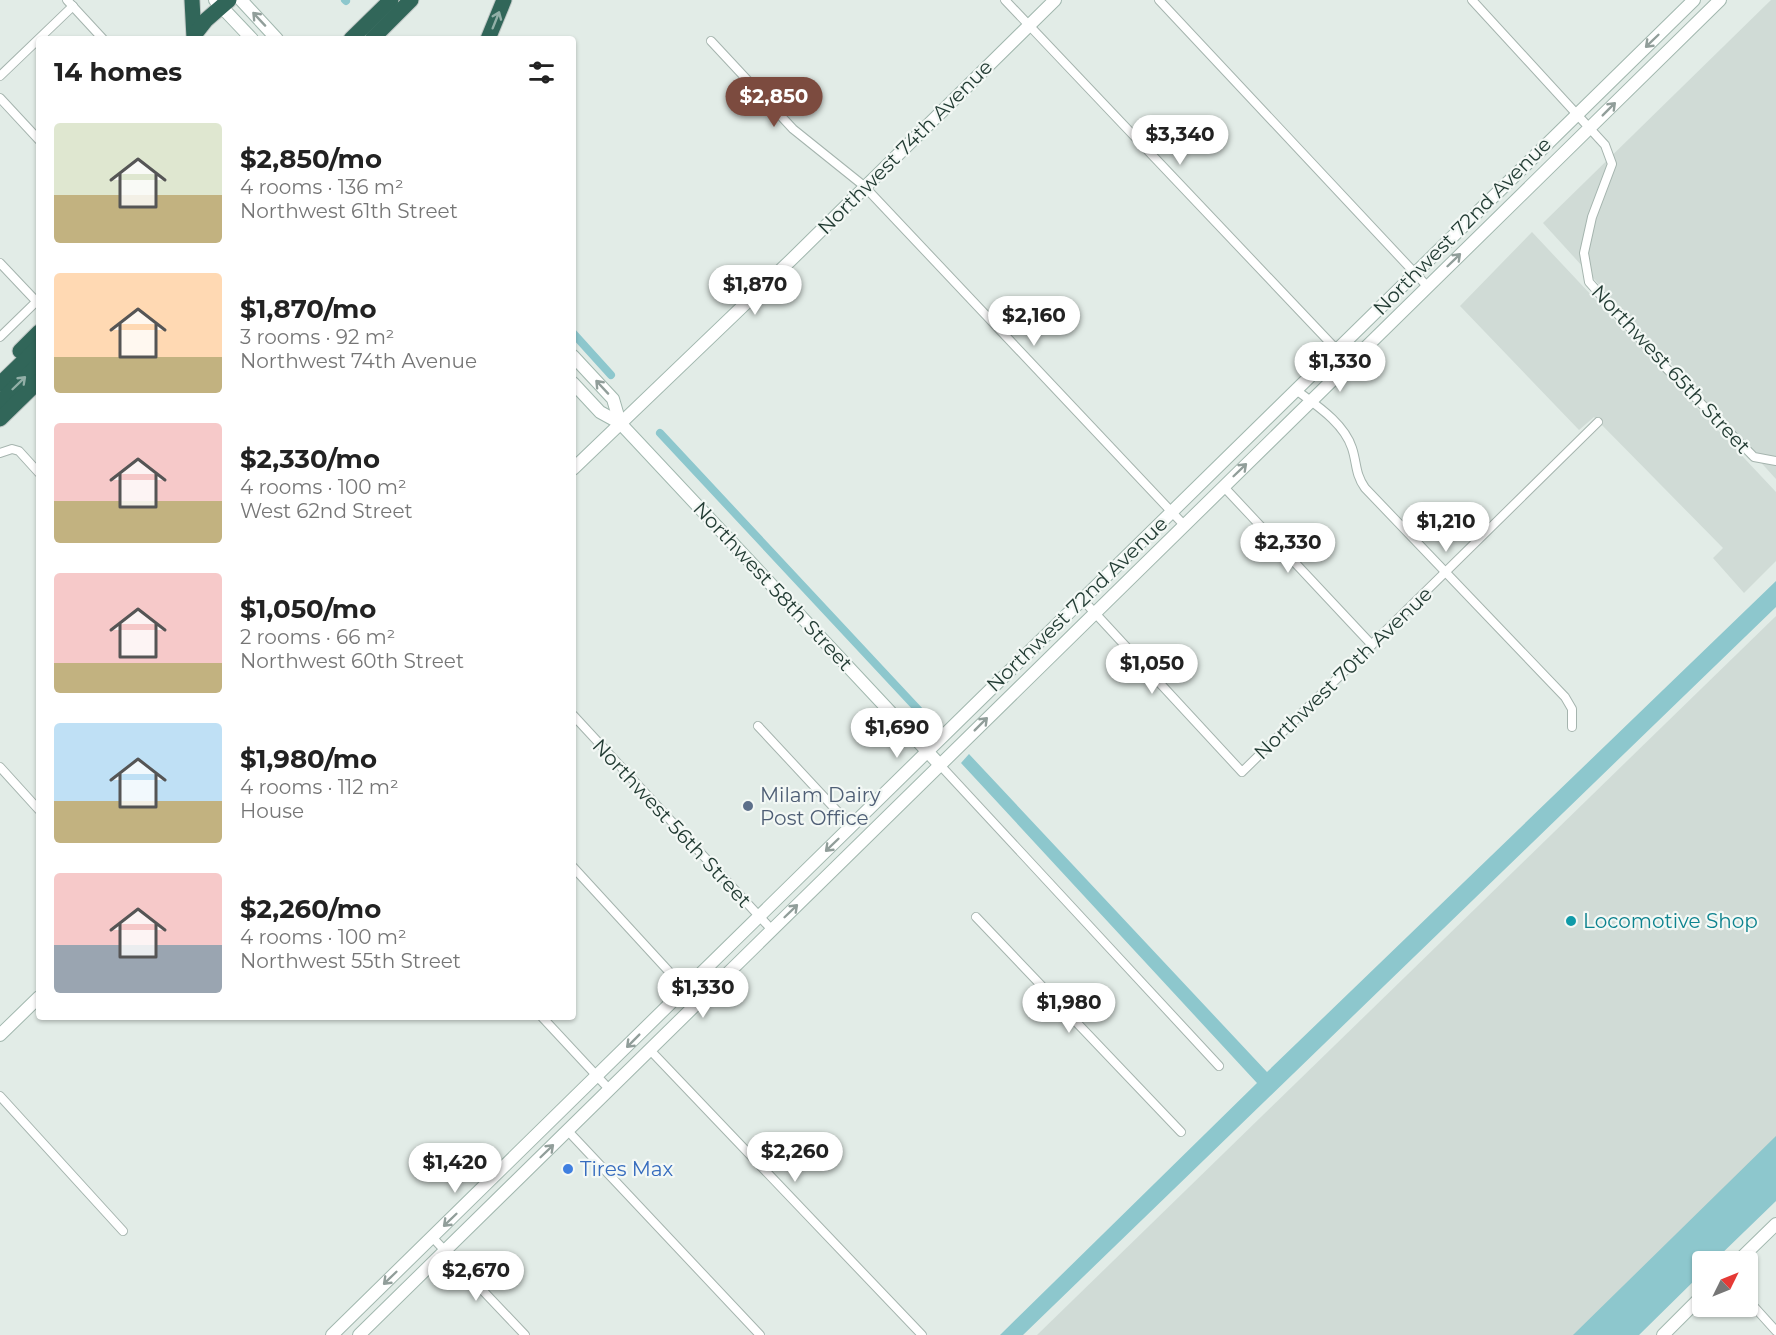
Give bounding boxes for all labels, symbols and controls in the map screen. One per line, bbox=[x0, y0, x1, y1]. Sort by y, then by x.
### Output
one-way arrow bbox=[491, 11, 502, 29]
one-way arrow bbox=[252, 12, 266, 27]
one-way arrow bbox=[1644, 33, 1659, 48]
street label: Northwest 74th Avenue bbox=[813, 55, 997, 239]
text: 14 homes bbox=[54, 56, 182, 88]
icon: filters bbox=[525, 56, 558, 89]
pin: $2,850 bbox=[725, 77, 823, 128]
text: $2,850 bbox=[740, 84, 808, 108]
one-way arrow bbox=[1602, 102, 1617, 116]
pin: $3,340 bbox=[1131, 115, 1229, 166]
text: $3,340 bbox=[1145, 122, 1215, 146]
street label: Northwest 72nd Avenue bbox=[1368, 132, 1556, 320]
text: $2,850/mo bbox=[240, 143, 382, 175]
icon: home bbox=[102, 147, 174, 219]
text: 4 rooms · 136 m² bbox=[240, 175, 404, 199]
text: Northwest 61th Street bbox=[240, 199, 458, 223]
one-way arrow bbox=[1447, 252, 1462, 267]
pin: $1,870 bbox=[706, 265, 804, 316]
text: $1,870 bbox=[723, 272, 787, 296]
street label: Northwest 65th Street bbox=[1587, 280, 1755, 458]
text: $1,870/mo bbox=[240, 293, 376, 325]
pin: $2,160 bbox=[985, 296, 1083, 347]
icon: home bbox=[102, 297, 174, 369]
text: $2,160 bbox=[1002, 303, 1066, 327]
text: 3 rooms · 92 m² bbox=[240, 325, 394, 349]
pin: $1,330 bbox=[1291, 342, 1389, 393]
text: Northwest 74th Avenue bbox=[240, 349, 477, 373]
text: $1,330 bbox=[1309, 349, 1372, 373]
one-way arrow bbox=[12, 376, 27, 390]
one-way arrow bbox=[594, 379, 609, 394]
text: $2,330/mo bbox=[240, 443, 380, 475]
icon: home bbox=[102, 447, 174, 519]
one-way arrow bbox=[1232, 463, 1247, 477]
text: 4 rooms · 100 m² bbox=[240, 475, 407, 499]
street label: Northwest 58th Street bbox=[688, 496, 858, 676]
text: West 62nd Street bbox=[240, 499, 413, 523]
pin: $1,210 bbox=[1397, 502, 1495, 553]
text: $1,210 bbox=[1416, 509, 1476, 533]
street label: Northwest 72nd Avenue bbox=[982, 511, 1172, 697]
pin: $2,330 bbox=[1239, 523, 1337, 574]
text: $2,330 bbox=[1254, 530, 1322, 554]
street label: Northwest 70th Avenue bbox=[1249, 582, 1437, 764]
text: $1,050/mo bbox=[240, 593, 376, 625]
icon: home bbox=[102, 597, 174, 669]
text: 2 rooms · 66 m² bbox=[240, 625, 395, 649]
pin: $1,050 bbox=[1103, 644, 1201, 695]
text: Northwest 60th Street bbox=[240, 649, 464, 673]
text: $1,050 bbox=[1120, 651, 1184, 675]
pin: $1,690 bbox=[848, 708, 946, 759]
text: $1,690 bbox=[865, 715, 929, 739]
one-way arrow bbox=[974, 717, 989, 732]
street label: Northwest 56th Street bbox=[588, 734, 756, 912]
text: $1,980/mo bbox=[240, 743, 377, 775]
icon: home bbox=[102, 747, 174, 819]
text: 4 rooms · 112 m² bbox=[240, 775, 399, 799]
place label: Milam Dairy Post Office bbox=[760, 783, 881, 830]
text: House bbox=[240, 799, 304, 823]
marker: Milam Dairy Post Office bbox=[741, 799, 755, 813]
one-way arrow bbox=[824, 838, 839, 852]
text: $2,260/mo bbox=[240, 893, 381, 925]
icon: home bbox=[102, 897, 174, 969]
one-way arrow bbox=[784, 904, 799, 919]
place label: Locomotive Shop bbox=[1583, 909, 1758, 933]
marker: Locomotive Shop bbox=[1564, 914, 1578, 928]
text: 4 rooms · 100 m² bbox=[240, 925, 407, 949]
text: Northwest 55th Street bbox=[240, 949, 461, 973]
pin: $1,330 bbox=[654, 968, 752, 1019]
text: $1,330 bbox=[672, 975, 735, 999]
pin: $1,980 bbox=[1020, 983, 1118, 1034]
text: $1,980 bbox=[1036, 990, 1102, 1014]
one-way arrow bbox=[625, 1033, 640, 1048]
pin: $2,260 bbox=[746, 1132, 844, 1183]
text: $2,260 bbox=[761, 1139, 829, 1163]
pin: $1,420 bbox=[406, 1143, 504, 1194]
one-way arrow bbox=[540, 1144, 555, 1158]
text: $1,420 bbox=[423, 1150, 487, 1174]
place label: Tires Max bbox=[580, 1157, 674, 1181]
marker: Tires Max bbox=[561, 1162, 575, 1176]
one-way arrow bbox=[443, 1212, 458, 1227]
pin: $2,670 bbox=[427, 1251, 525, 1302]
north arrow bbox=[1692, 1251, 1758, 1317]
map controls bbox=[1692, 1251, 1758, 1317]
text: $2,670 bbox=[442, 1258, 510, 1282]
one-way arrow bbox=[383, 1271, 398, 1285]

